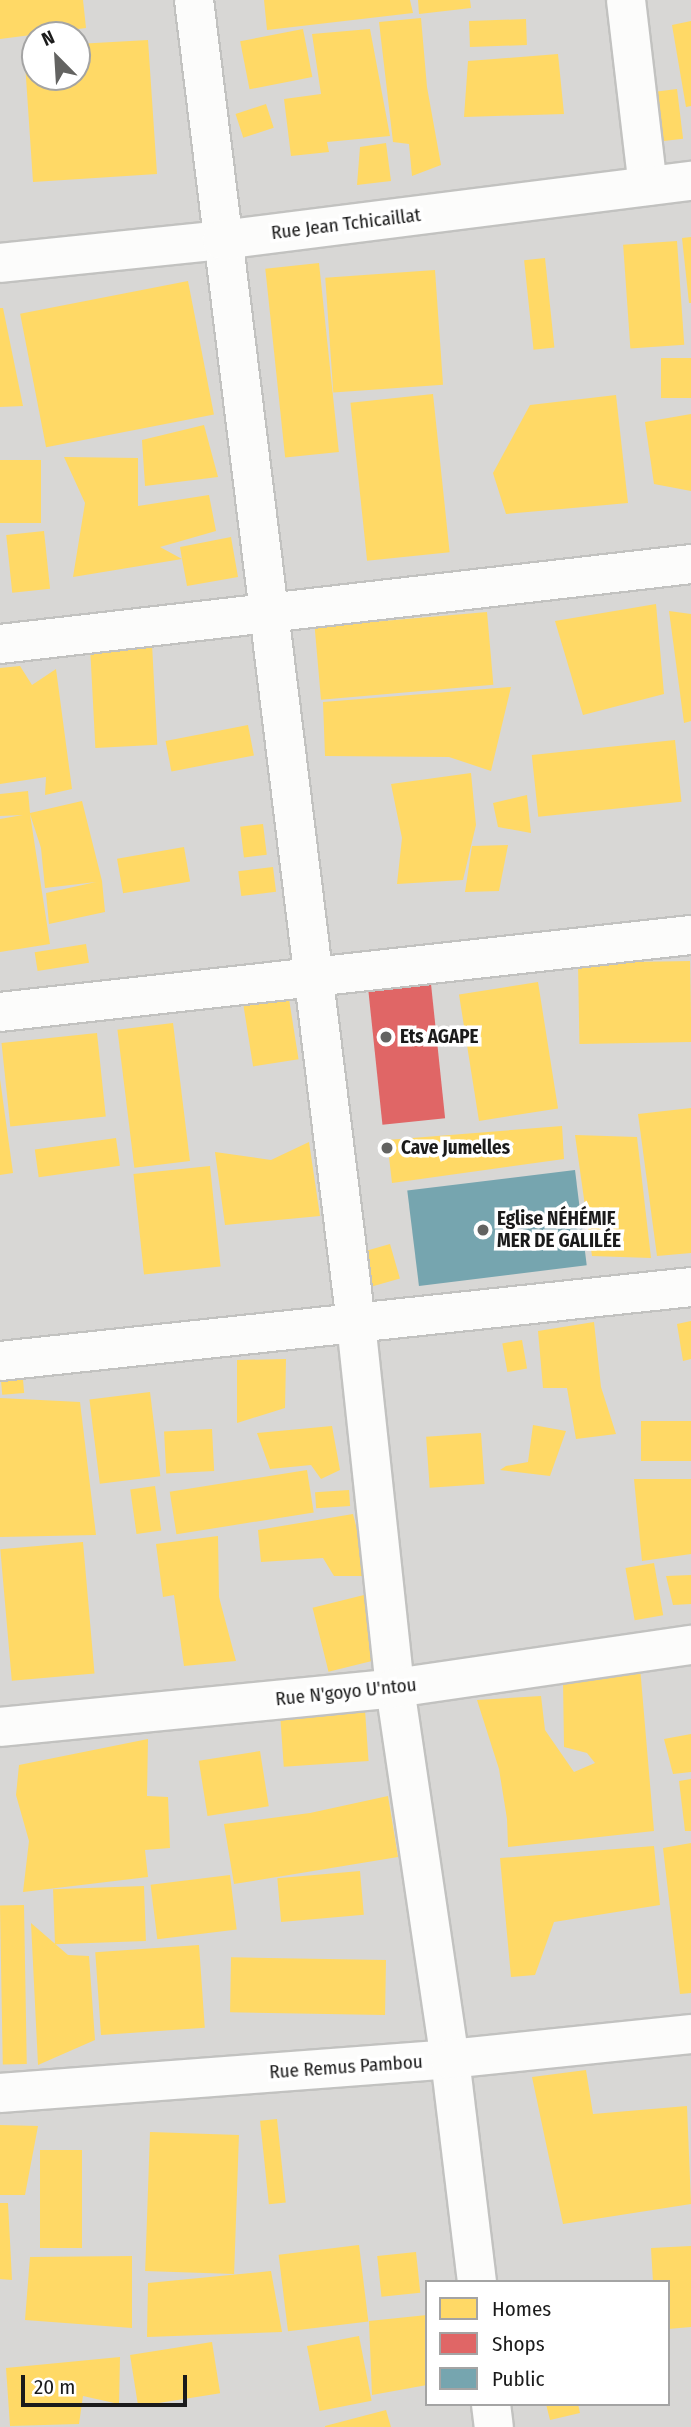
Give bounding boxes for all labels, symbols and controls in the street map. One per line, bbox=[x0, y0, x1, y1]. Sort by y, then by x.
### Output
north arrow bbox=[21, 21, 91, 91]
text: N bbox=[38, 25, 58, 51]
street label: Rue Jean Tchicaillat bbox=[270, 204, 422, 244]
place label: Ets AGAPE bbox=[400, 1026, 479, 1048]
marker: Ets AGAPE bbox=[378, 1029, 394, 1045]
place label: Cave Jumelles bbox=[401, 1137, 510, 1159]
marker: Cave Jumelles bbox=[379, 1140, 395, 1156]
place label: Eglise NÉHÉMIE MER DE GALILÉE bbox=[497, 1208, 621, 1252]
marker: Eglise NÉHÉMIE MER DE GALILÉE bbox=[475, 1222, 491, 1238]
street label: Rue N'goyo U'ntou bbox=[274, 1673, 418, 1711]
street label: Rue Remus Pambou bbox=[269, 2050, 423, 2084]
legend bbox=[425, 2280, 670, 2406]
text: Homes bbox=[492, 2296, 551, 2322]
text: Shops bbox=[492, 2331, 545, 2357]
scale bar bbox=[24, 2360, 191, 2404]
text: Public bbox=[492, 2366, 544, 2392]
text: 20 m bbox=[34, 2374, 75, 2400]

